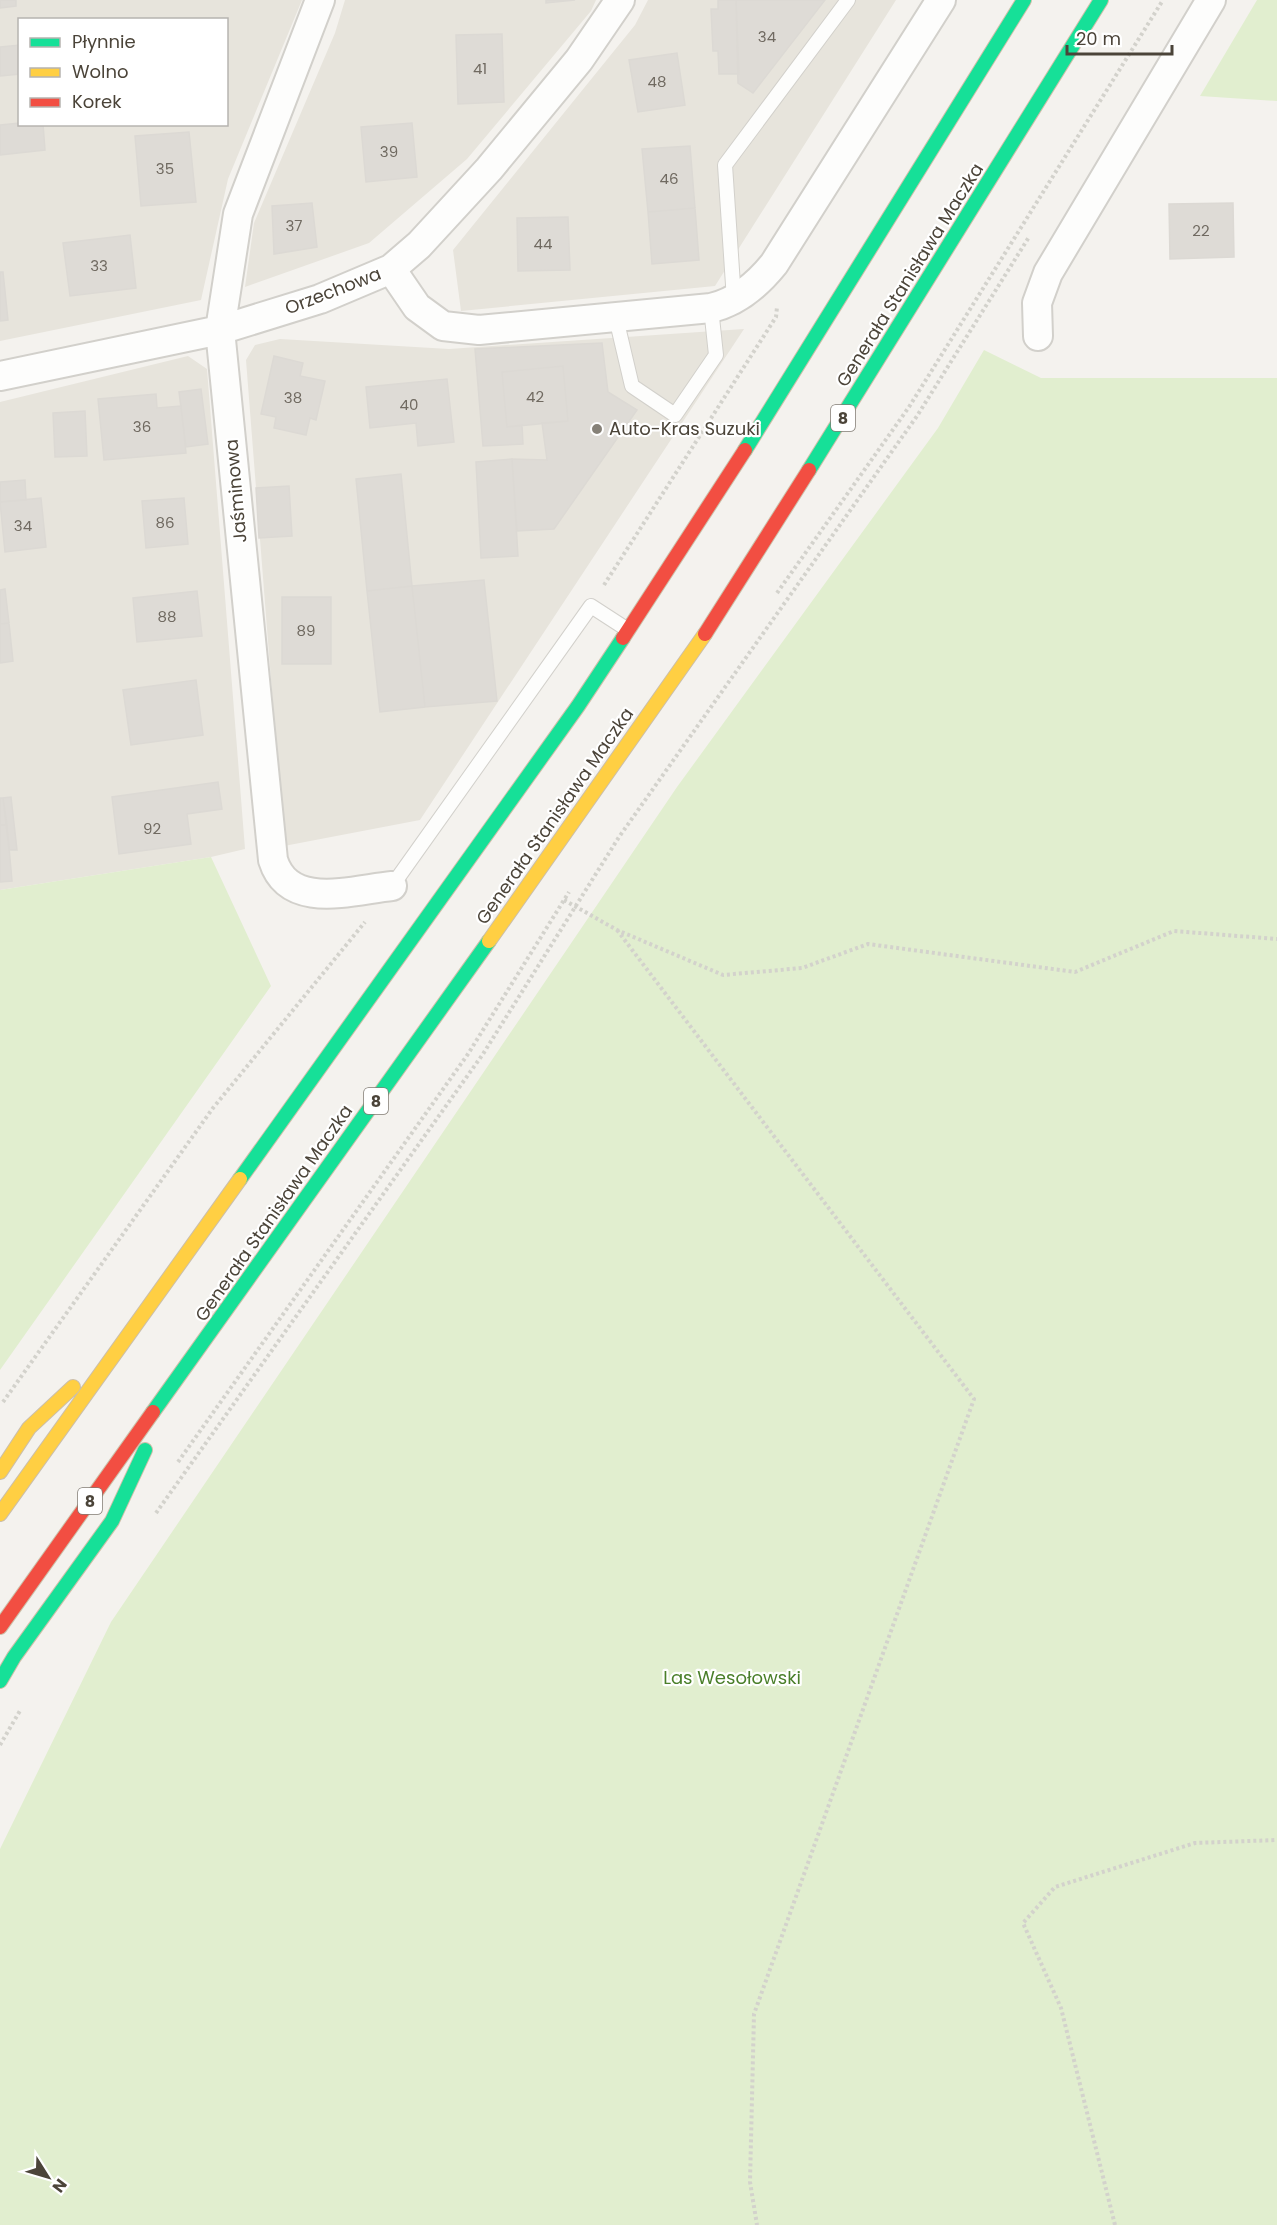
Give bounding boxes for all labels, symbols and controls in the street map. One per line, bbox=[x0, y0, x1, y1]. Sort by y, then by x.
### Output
legend bbox=[18, 18, 228, 126]
scale bar bbox=[1067, 18, 1172, 56]
house number: 34 bbox=[758, 26, 776, 47]
text: 20 m bbox=[1076, 26, 1121, 51]
text: Płynnie bbox=[72, 29, 136, 54]
house number: 41 bbox=[473, 58, 487, 79]
text: Wolno bbox=[72, 59, 129, 84]
house number: 48 bbox=[648, 71, 666, 92]
text: Korek bbox=[72, 89, 122, 114]
house number: 39 bbox=[380, 141, 398, 162]
house number: 35 bbox=[156, 158, 174, 179]
street label: Generała Stanisława Maczka bbox=[830, 158, 989, 391]
house number: 46 bbox=[660, 168, 678, 189]
house number: 37 bbox=[285, 215, 303, 236]
house number: 22 bbox=[1192, 220, 1210, 241]
house number: 44 bbox=[534, 233, 552, 254]
house number: 33 bbox=[90, 255, 108, 276]
street label: Orzechowa bbox=[281, 261, 384, 320]
house number: 42 bbox=[526, 386, 544, 407]
house number: 38 bbox=[284, 387, 302, 408]
house number: 40 bbox=[400, 394, 418, 415]
road number: 8 bbox=[831, 405, 855, 431]
house number: 36 bbox=[133, 416, 151, 437]
place label: Auto-Kras Suzuki bbox=[609, 416, 760, 441]
marker: Auto-Kras Suzuki bbox=[590, 422, 604, 436]
street label: Jaśminowa bbox=[219, 438, 252, 544]
house number: 86 bbox=[156, 512, 175, 533]
house number: 34 bbox=[14, 515, 32, 536]
house number: 88 bbox=[158, 606, 176, 627]
house number: 89 bbox=[297, 620, 315, 641]
street label: Generała Stanisława Maczka bbox=[470, 702, 639, 929]
house number: 92 bbox=[143, 818, 161, 839]
road number: 8 bbox=[364, 1088, 388, 1114]
street label: Generała Stanisława Maczka bbox=[189, 1099, 358, 1326]
road number: 8 bbox=[78, 1488, 102, 1514]
park label: Las Wesołowski bbox=[663, 1665, 801, 1690]
north arrow bbox=[18, 2147, 78, 2207]
text: N bbox=[47, 2174, 72, 2197]

